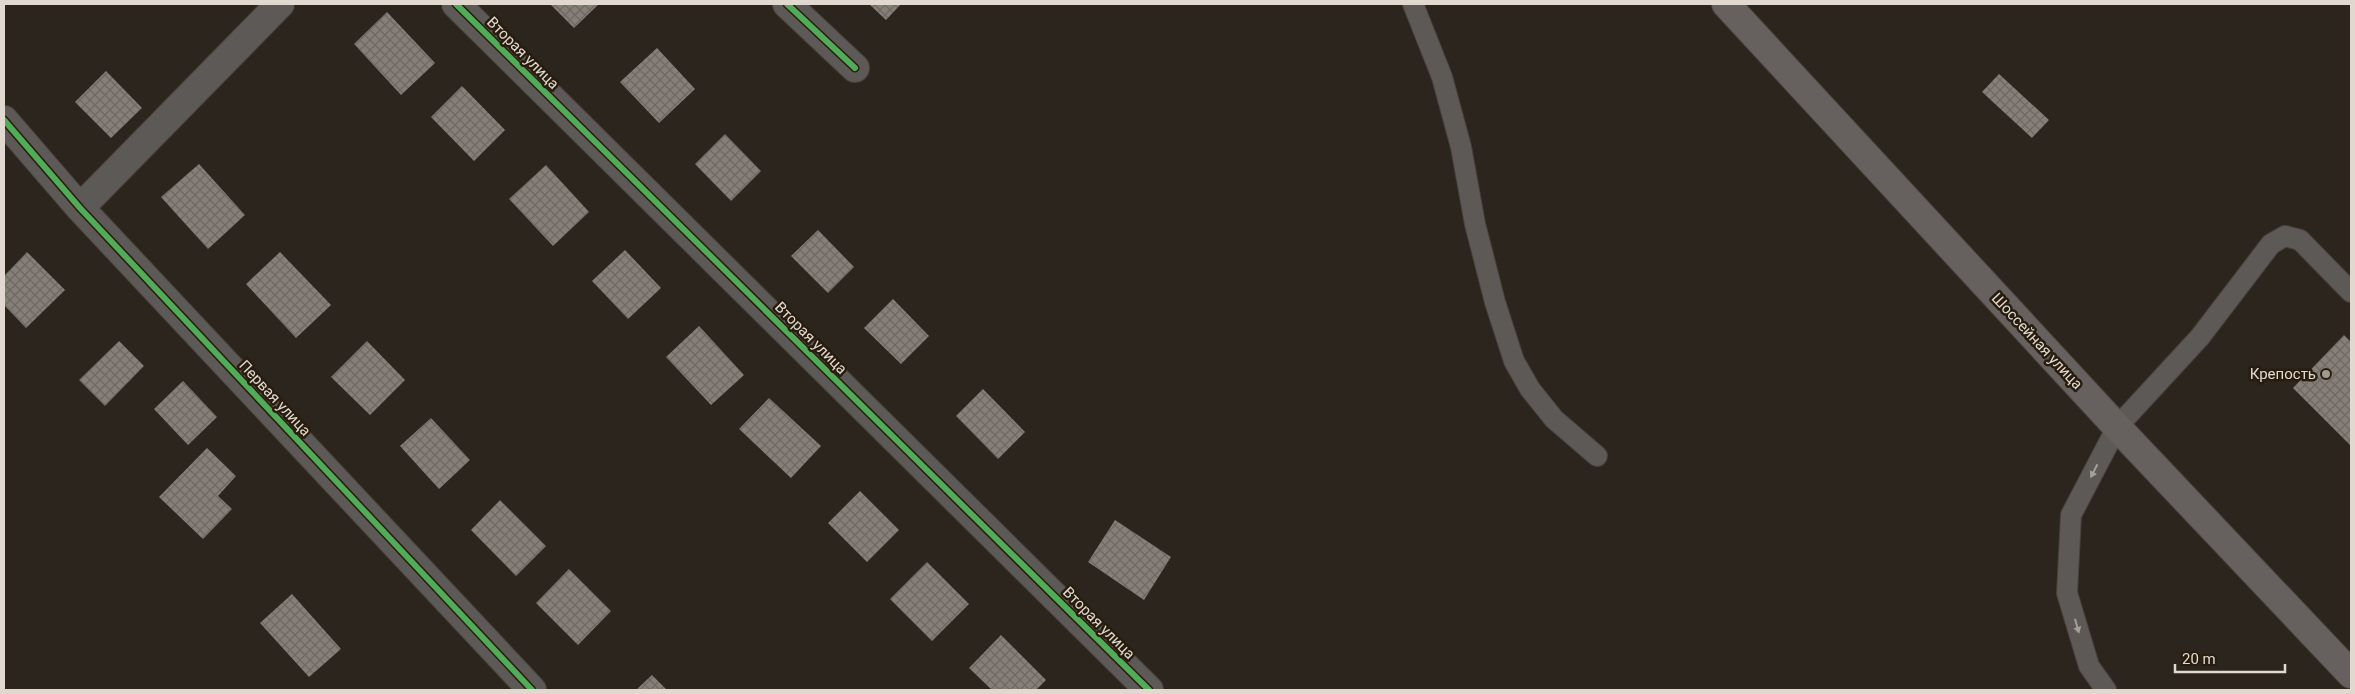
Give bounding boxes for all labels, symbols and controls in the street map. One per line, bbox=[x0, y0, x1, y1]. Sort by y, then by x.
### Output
street label: Вторая улица bbox=[483, 13, 563, 93]
street label: Шоссейная улица bbox=[1988, 289, 2086, 393]
street label: Вторая улица bbox=[771, 298, 851, 378]
street label: Первая улица bbox=[235, 356, 315, 440]
place label: Крепость bbox=[2250, 365, 2316, 383]
marker: Крепость bbox=[2320, 368, 2332, 380]
one-way arrow bbox=[2090, 463, 2098, 478]
street label: Вторая улица bbox=[1059, 583, 1139, 663]
one-way arrow bbox=[2073, 618, 2081, 634]
scale bar bbox=[2175, 642, 2285, 674]
text: 20 m bbox=[2182, 650, 2216, 668]

